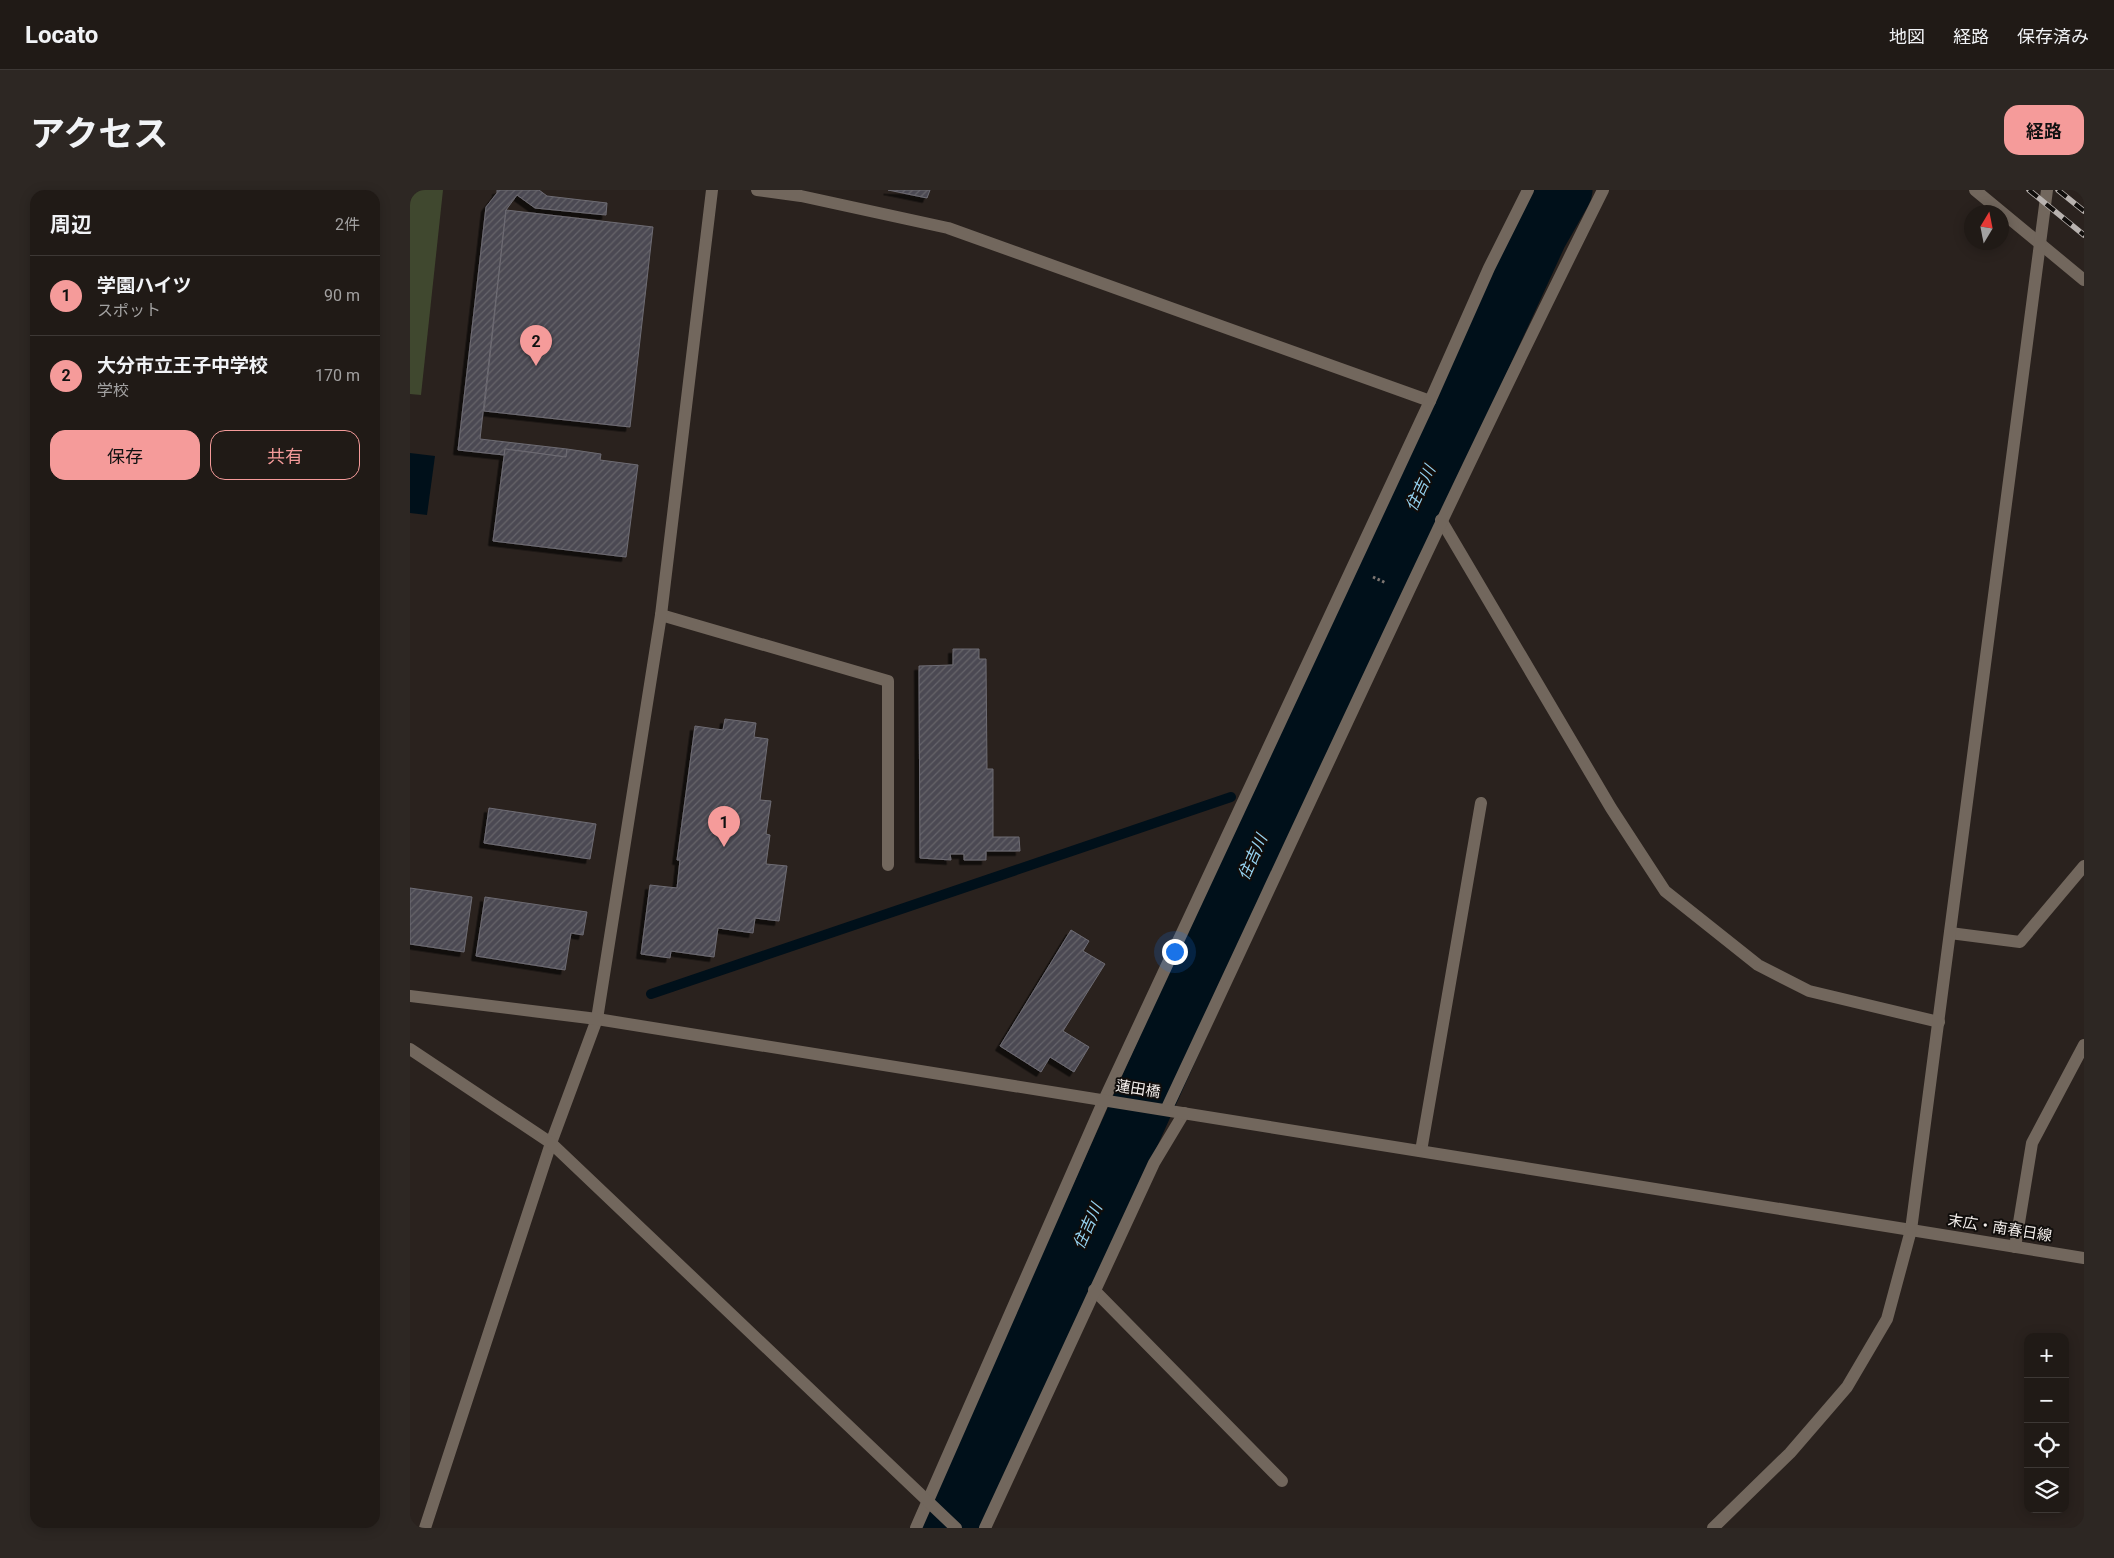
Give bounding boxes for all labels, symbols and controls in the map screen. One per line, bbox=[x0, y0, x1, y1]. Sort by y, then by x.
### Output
text: Locato bbox=[25, 21, 98, 49]
text: 地図 bbox=[1889, 26, 1925, 47]
text: 経路 bbox=[1953, 26, 1989, 47]
text: 保存済み bbox=[2017, 26, 2089, 47]
button: 経路 bbox=[2004, 105, 2084, 155]
text: アクセス bbox=[30, 114, 168, 155]
north arrow bbox=[1964, 205, 2009, 250]
text: 周辺 bbox=[50, 213, 92, 237]
text: 2件 bbox=[335, 215, 360, 234]
text: 学園ハイツ bbox=[97, 274, 192, 297]
text: 1 bbox=[61, 286, 71, 305]
text: 90 m bbox=[324, 286, 360, 305]
text: スポット bbox=[97, 301, 161, 320]
pin: 2 bbox=[520, 325, 552, 366]
text: 大分市立王子中学校 bbox=[97, 354, 268, 377]
text: 2 bbox=[61, 366, 71, 385]
text: 170 m bbox=[315, 366, 360, 385]
text: 学校 bbox=[97, 381, 129, 400]
button: 保存 bbox=[50, 430, 200, 480]
button: 共有 bbox=[210, 430, 360, 480]
water label: 住吉川 bbox=[1402, 461, 1440, 514]
pin: 1 bbox=[708, 806, 740, 847]
water label: 住吉川 bbox=[1234, 830, 1272, 883]
your location bbox=[1162, 939, 1188, 965]
street label: 蓮田橋 bbox=[1114, 1077, 1162, 1101]
water label: 住吉川 bbox=[1069, 1199, 1107, 1252]
street label: 末広・南春日線 bbox=[1947, 1211, 2053, 1245]
map controls bbox=[2024, 1333, 2069, 1513]
button: + bbox=[2024, 1333, 2069, 1378]
button: − bbox=[2024, 1378, 2069, 1423]
button: locate bbox=[2024, 1423, 2069, 1468]
button: layers bbox=[2024, 1468, 2069, 1513]

